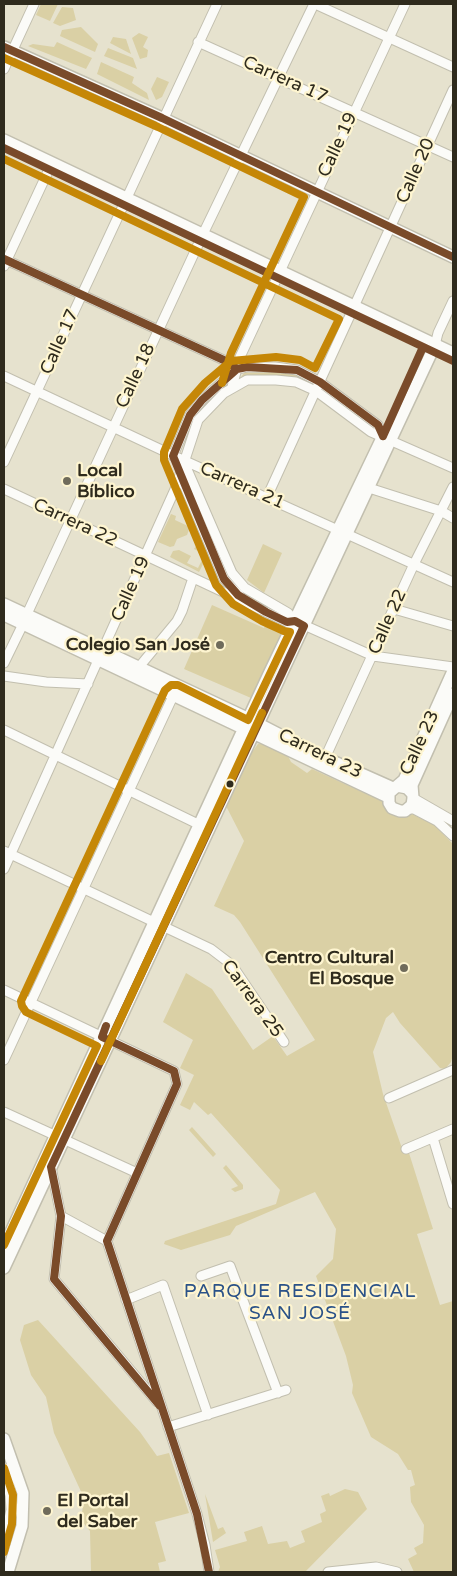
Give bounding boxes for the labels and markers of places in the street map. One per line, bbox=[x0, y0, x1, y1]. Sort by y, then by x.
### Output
place label: Local Bíblico bbox=[77, 460, 135, 502]
marker: Local Bíblico bbox=[61, 475, 73, 487]
place label: Colegio San José bbox=[66, 634, 210, 656]
marker: Colegio San José bbox=[214, 639, 226, 651]
unlabelled marker bbox=[225, 779, 235, 789]
place label: Centro Cultural El Bosque bbox=[265, 947, 394, 990]
marker: Centro Cultural El Bosque bbox=[398, 962, 410, 974]
place label: El Portal del Saber bbox=[57, 1490, 137, 1532]
marker: El Portal del Saber bbox=[41, 1505, 53, 1517]

